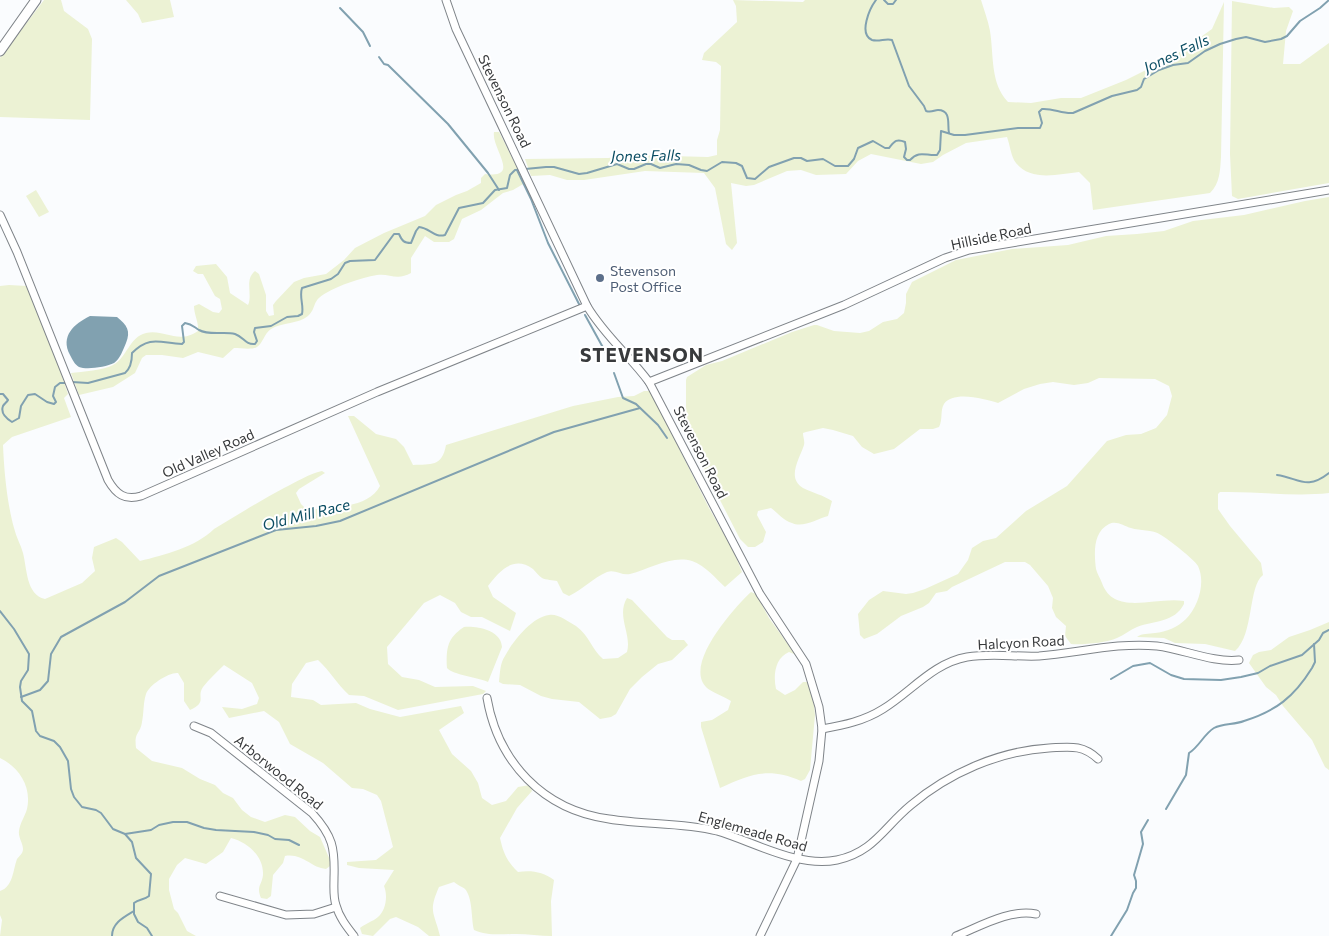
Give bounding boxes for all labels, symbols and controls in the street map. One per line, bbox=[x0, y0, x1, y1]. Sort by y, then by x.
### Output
water label: Jones Falls bbox=[1139, 30, 1212, 77]
street label: Stevenson Road bbox=[475, 52, 535, 150]
water label: Jones Falls bbox=[609, 145, 681, 165]
street label: Hillside Road bbox=[949, 219, 1033, 253]
place label: Stevenson Post Office bbox=[610, 262, 682, 295]
marker: Stevenson Post Office bbox=[594, 272, 606, 284]
district label: STEVENSON bbox=[580, 343, 704, 366]
street label: Stevenson Road bbox=[670, 403, 732, 501]
street label: Old Valley Road bbox=[159, 425, 257, 481]
water label: Old Mill Race bbox=[260, 494, 352, 534]
street label: Halcyon Road bbox=[977, 631, 1065, 653]
street label: Arborwood Road bbox=[231, 731, 327, 813]
street label: Englemeade Road bbox=[697, 807, 809, 855]

